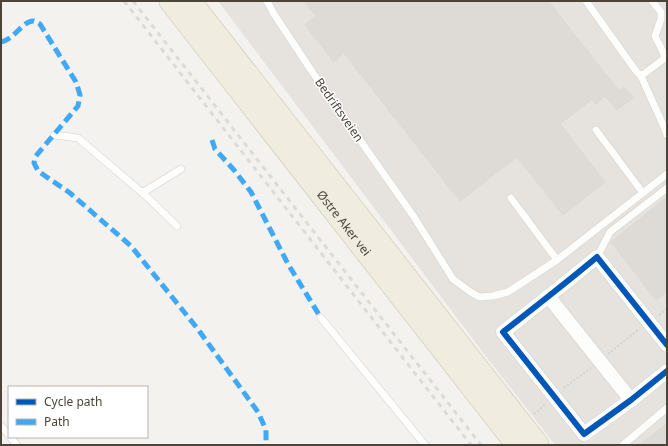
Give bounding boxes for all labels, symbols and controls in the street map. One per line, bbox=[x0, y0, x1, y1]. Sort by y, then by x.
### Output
street label: Bedriftsveien bbox=[311, 74, 368, 145]
street label: Østre Aker vei bbox=[313, 187, 375, 259]
legend bbox=[8, 386, 148, 438]
text: Cycle path bbox=[44, 393, 102, 410]
text: Path bbox=[44, 413, 70, 430]

